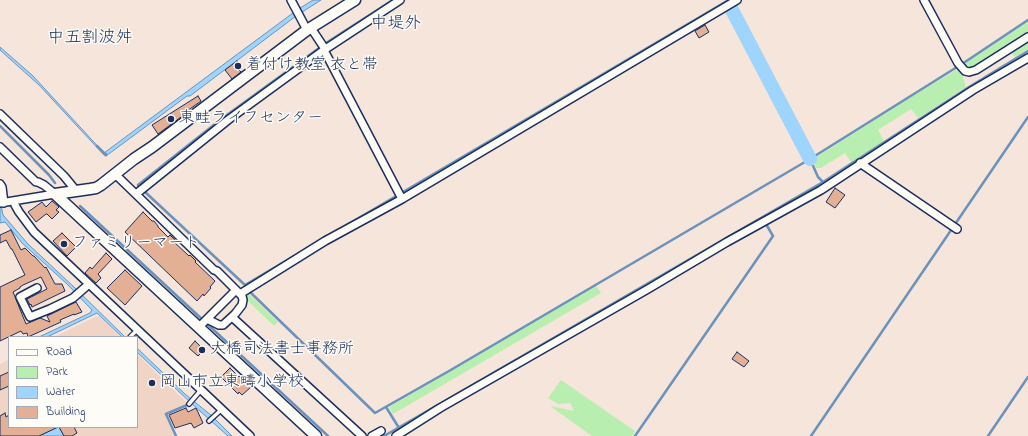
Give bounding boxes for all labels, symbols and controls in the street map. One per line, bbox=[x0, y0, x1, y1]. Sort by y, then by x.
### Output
district label: 中堤外 bbox=[371, 15, 421, 35]
district label: 中五割波舛 bbox=[48, 29, 132, 49]
place label: 着付け教室 衣と帯 bbox=[246, 56, 378, 76]
marker: 着付け教室 衣と帯 bbox=[233, 61, 243, 71]
place label: 東畦ライフセンター bbox=[179, 109, 323, 129]
marker: 東畦ライフセンター bbox=[166, 114, 176, 124]
place label: ファミリーマート bbox=[72, 234, 200, 254]
marker: ファミリーマート bbox=[59, 239, 69, 249]
legend bbox=[8, 336, 138, 428]
place label: 大橋司法書士事務所 bbox=[210, 340, 354, 360]
text: Road bbox=[46, 343, 72, 361]
marker: 大橋司法書士事務所 bbox=[197, 345, 207, 355]
text: Park bbox=[46, 363, 68, 381]
place label: 岡山市立東疇小学校 bbox=[160, 373, 304, 393]
marker: 岡山市立東疇小学校 bbox=[147, 378, 157, 388]
text: Water bbox=[46, 383, 75, 401]
text: Building bbox=[46, 403, 85, 421]

